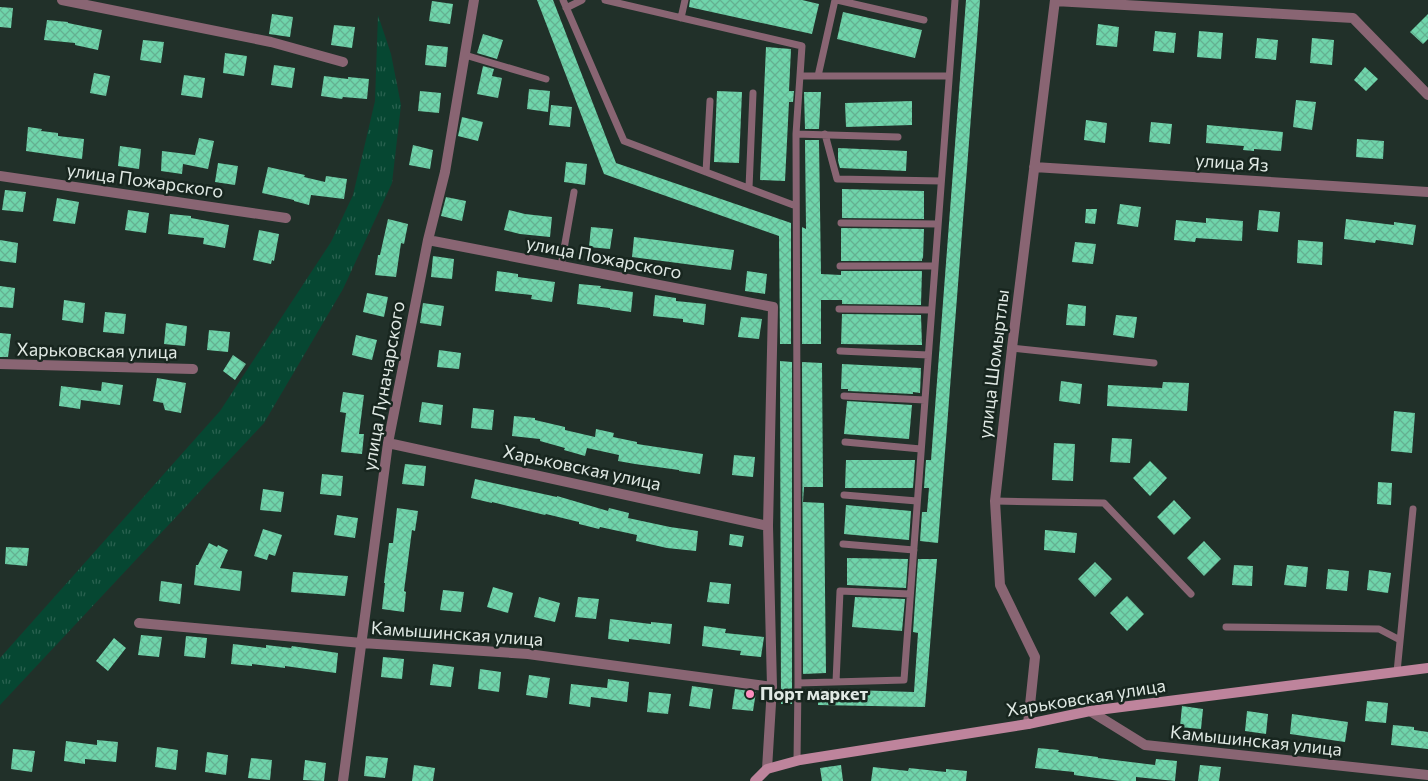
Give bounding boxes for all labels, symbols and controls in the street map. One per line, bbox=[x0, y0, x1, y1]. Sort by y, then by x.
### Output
street label: улица Яз bbox=[1195, 148, 1269, 176]
street label: улица Пожарского bbox=[65, 158, 225, 202]
street label: улица Пожарского bbox=[525, 231, 684, 283]
street label: улица Шомыртлы bbox=[973, 288, 1013, 440]
street label: улица Луначарского bbox=[357, 299, 409, 472]
street label: Харьковская улица bbox=[16, 338, 178, 362]
street label: Харьковская улица bbox=[501, 440, 663, 495]
street label: Камышинская улица bbox=[370, 616, 544, 650]
street label: Харьковская улица bbox=[1005, 674, 1167, 720]
place label: Порт маркет bbox=[760, 682, 868, 704]
marker: Порт маркет bbox=[744, 688, 756, 700]
street label: Камышинская улица bbox=[1169, 720, 1343, 760]

